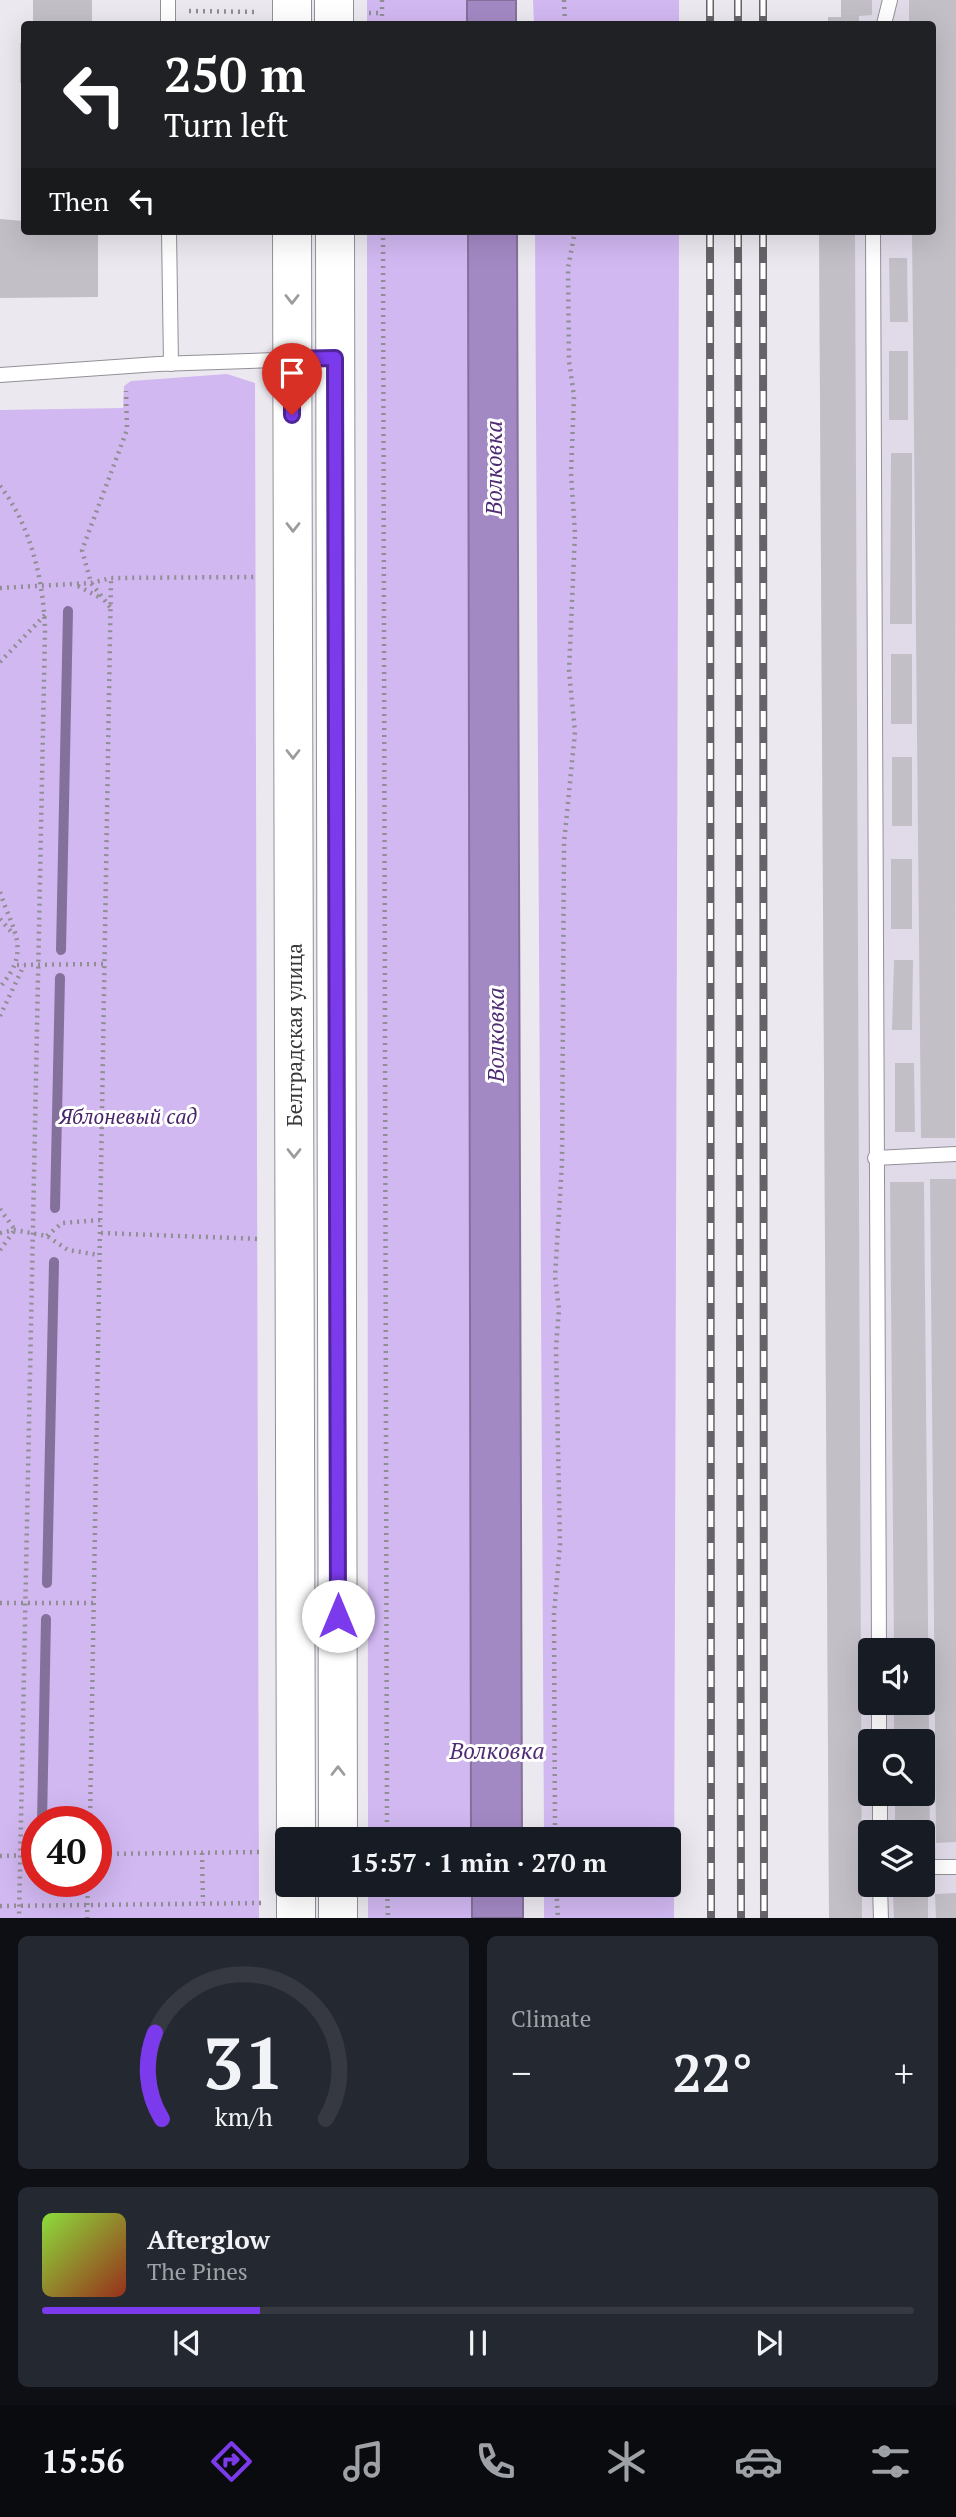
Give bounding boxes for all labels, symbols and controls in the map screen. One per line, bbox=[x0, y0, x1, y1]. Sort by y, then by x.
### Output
text: 250 m bbox=[164, 41, 306, 106]
icon: left bbox=[49, 49, 140, 140]
text: Turn left bbox=[164, 104, 288, 146]
icon: left bbox=[123, 182, 161, 220]
text: Then bbox=[49, 184, 109, 218]
one-way arrow bbox=[284, 294, 300, 305]
pin bbox=[262, 343, 322, 415]
icon: arrive bbox=[273, 354, 311, 392]
water label: Волковка bbox=[478, 420, 509, 517]
one-way arrow bbox=[285, 522, 301, 532]
one-way arrow bbox=[285, 749, 301, 760]
street label: Белградская улица bbox=[280, 943, 308, 1127]
water label: Волковка bbox=[480, 987, 511, 1084]
park label: Яблоневый сад bbox=[57, 1102, 197, 1130]
one-way arrow bbox=[286, 1148, 302, 1159]
position arrow bbox=[301, 1579, 375, 1653]
map controls bbox=[858, 1638, 935, 1897]
button: sound bbox=[858, 1638, 935, 1715]
button: search bbox=[858, 1729, 935, 1806]
water label: Волковка bbox=[448, 1735, 545, 1766]
one-way arrow bbox=[330, 1765, 346, 1776]
speed limit sign: 40 bbox=[21, 1806, 112, 1897]
button: layers bbox=[858, 1820, 935, 1897]
text: 15:57 · 1 min · 270 m bbox=[349, 1845, 607, 1879]
text: Climate bbox=[511, 2003, 591, 2034]
text: 31 bbox=[202, 2013, 285, 2110]
text: 22° bbox=[672, 2038, 753, 2107]
text: − bbox=[511, 2048, 531, 2098]
text: + bbox=[894, 2048, 914, 2098]
text: km/h bbox=[215, 2099, 273, 2132]
text: Afterglow bbox=[147, 2222, 270, 2256]
text: The Pines bbox=[147, 2256, 248, 2287]
icon: previous bbox=[168, 2324, 206, 2362]
icon: pause bbox=[459, 2324, 497, 2362]
icon: next bbox=[750, 2324, 788, 2362]
icon: directions bbox=[207, 2437, 256, 2486]
icon: music bbox=[339, 2437, 388, 2486]
icon: phone bbox=[471, 2437, 520, 2486]
icon: climate bbox=[602, 2437, 651, 2486]
icon: car bbox=[734, 2437, 783, 2486]
icon: filters bbox=[866, 2437, 915, 2486]
text: 15:56 bbox=[41, 2440, 125, 2482]

